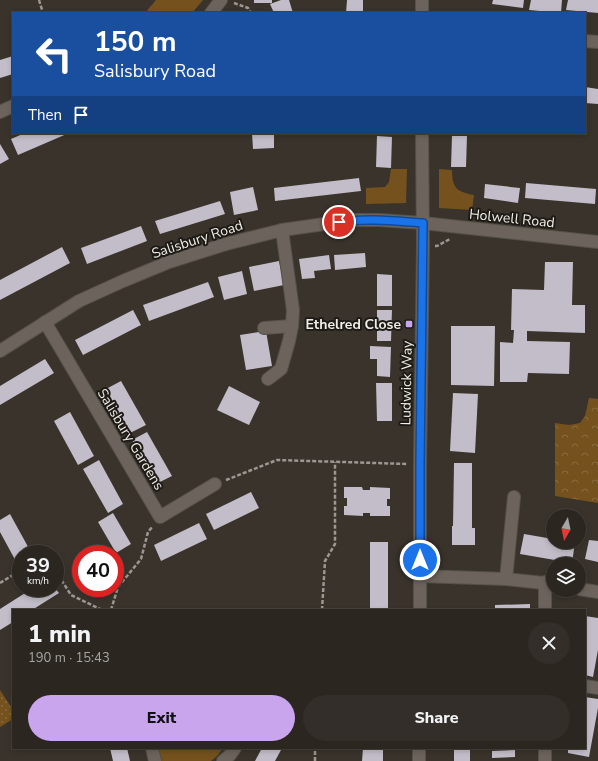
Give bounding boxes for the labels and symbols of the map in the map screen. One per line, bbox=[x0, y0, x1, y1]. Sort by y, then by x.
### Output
pin bbox=[322, 205, 356, 239]
street label: Holwell Road bbox=[468, 205, 556, 232]
street label: Salisbury Road bbox=[149, 216, 245, 263]
place label: Ethelred Close bbox=[306, 315, 401, 334]
marker: Ethelred Close bbox=[404, 319, 414, 329]
street label: Ludwick Way bbox=[396, 340, 417, 426]
street label: Salisbury Gardens bbox=[93, 385, 169, 494]
north arrow bbox=[546, 509, 586, 549]
position arrow bbox=[399, 539, 441, 581]
speed limit sign: 40 bbox=[72, 545, 124, 597]

